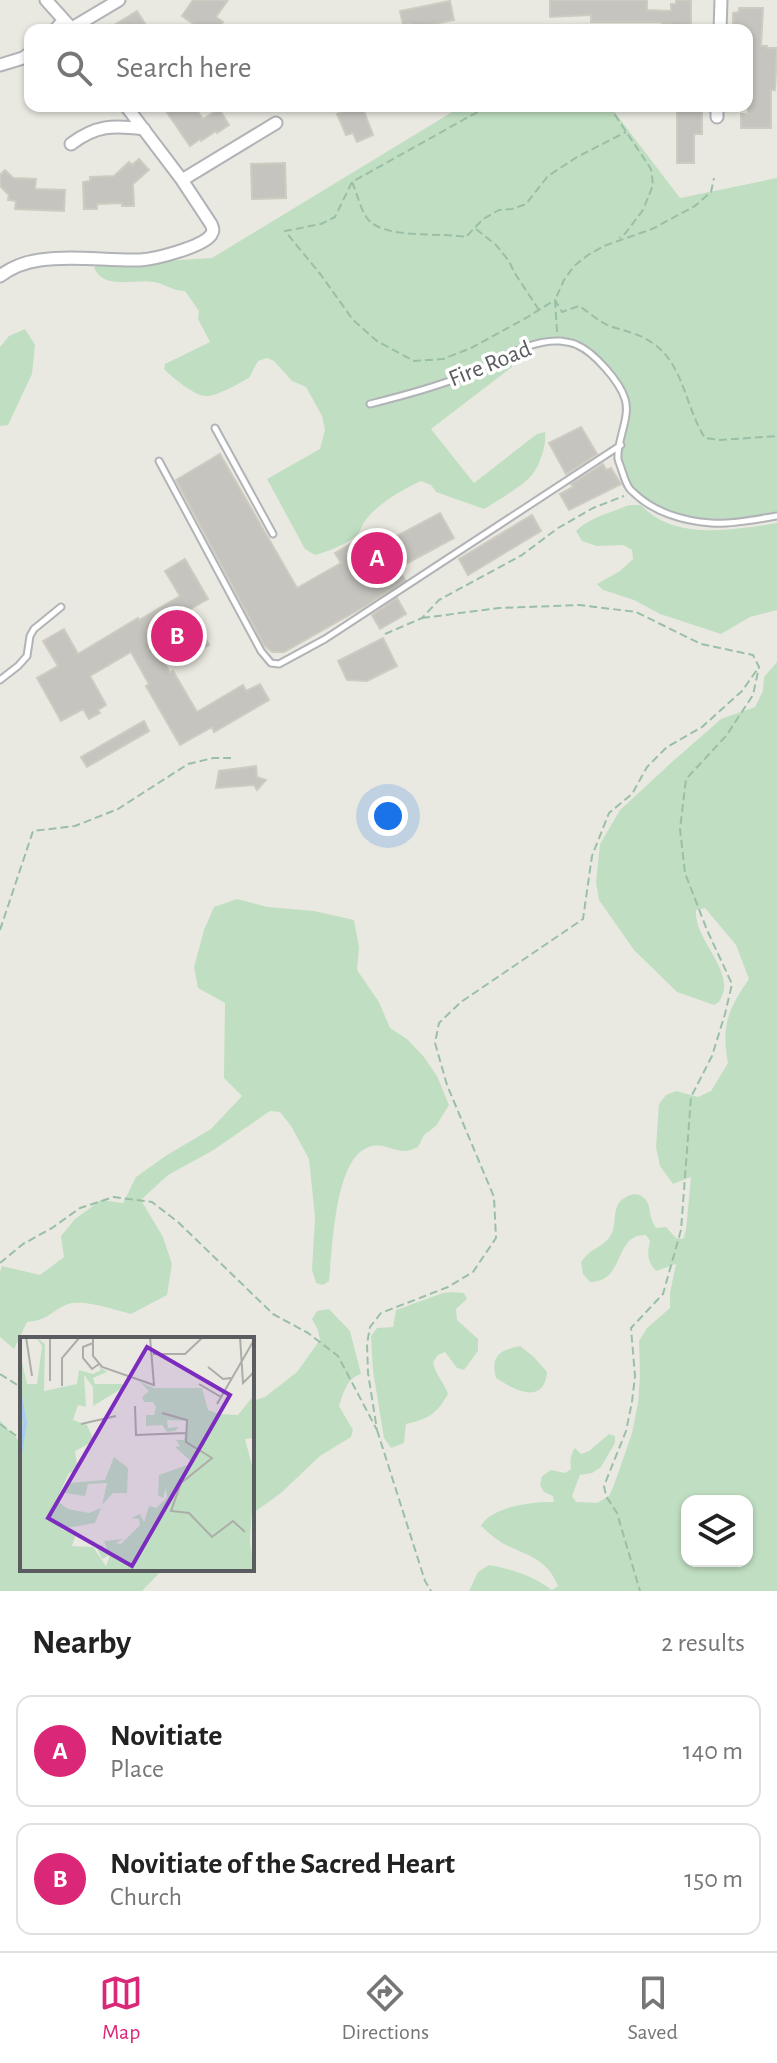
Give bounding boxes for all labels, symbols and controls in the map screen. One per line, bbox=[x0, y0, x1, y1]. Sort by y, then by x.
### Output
search box bbox=[24, 24, 753, 112]
icon: search bbox=[52, 46, 96, 90]
text: Search here bbox=[116, 53, 252, 83]
street label: Fire Road bbox=[445, 337, 535, 391]
pin: A bbox=[351, 528, 403, 588]
pin: B bbox=[151, 606, 203, 666]
your location bbox=[368, 796, 408, 836]
inset map bbox=[20, 1337, 254, 1571]
map controls bbox=[681, 1495, 753, 1567]
button: layers bbox=[681, 1495, 753, 1567]
text: Nearby bbox=[32, 1626, 131, 1660]
text: 2 results bbox=[661, 1630, 745, 1656]
text: Novitiate bbox=[110, 1721, 222, 1751]
text: A bbox=[52, 1738, 68, 1764]
text: 140 m bbox=[683, 1738, 743, 1764]
text: Place bbox=[110, 1756, 164, 1782]
text: Novitiate of the Sacred Heart bbox=[110, 1849, 455, 1879]
text: B bbox=[52, 1866, 68, 1892]
text: 150 m bbox=[684, 1866, 743, 1892]
text: Church bbox=[110, 1884, 182, 1910]
tab: Map bbox=[99, 1971, 143, 2045]
tab: Directions bbox=[341, 1971, 429, 2045]
tab: Saved bbox=[627, 1971, 678, 2045]

